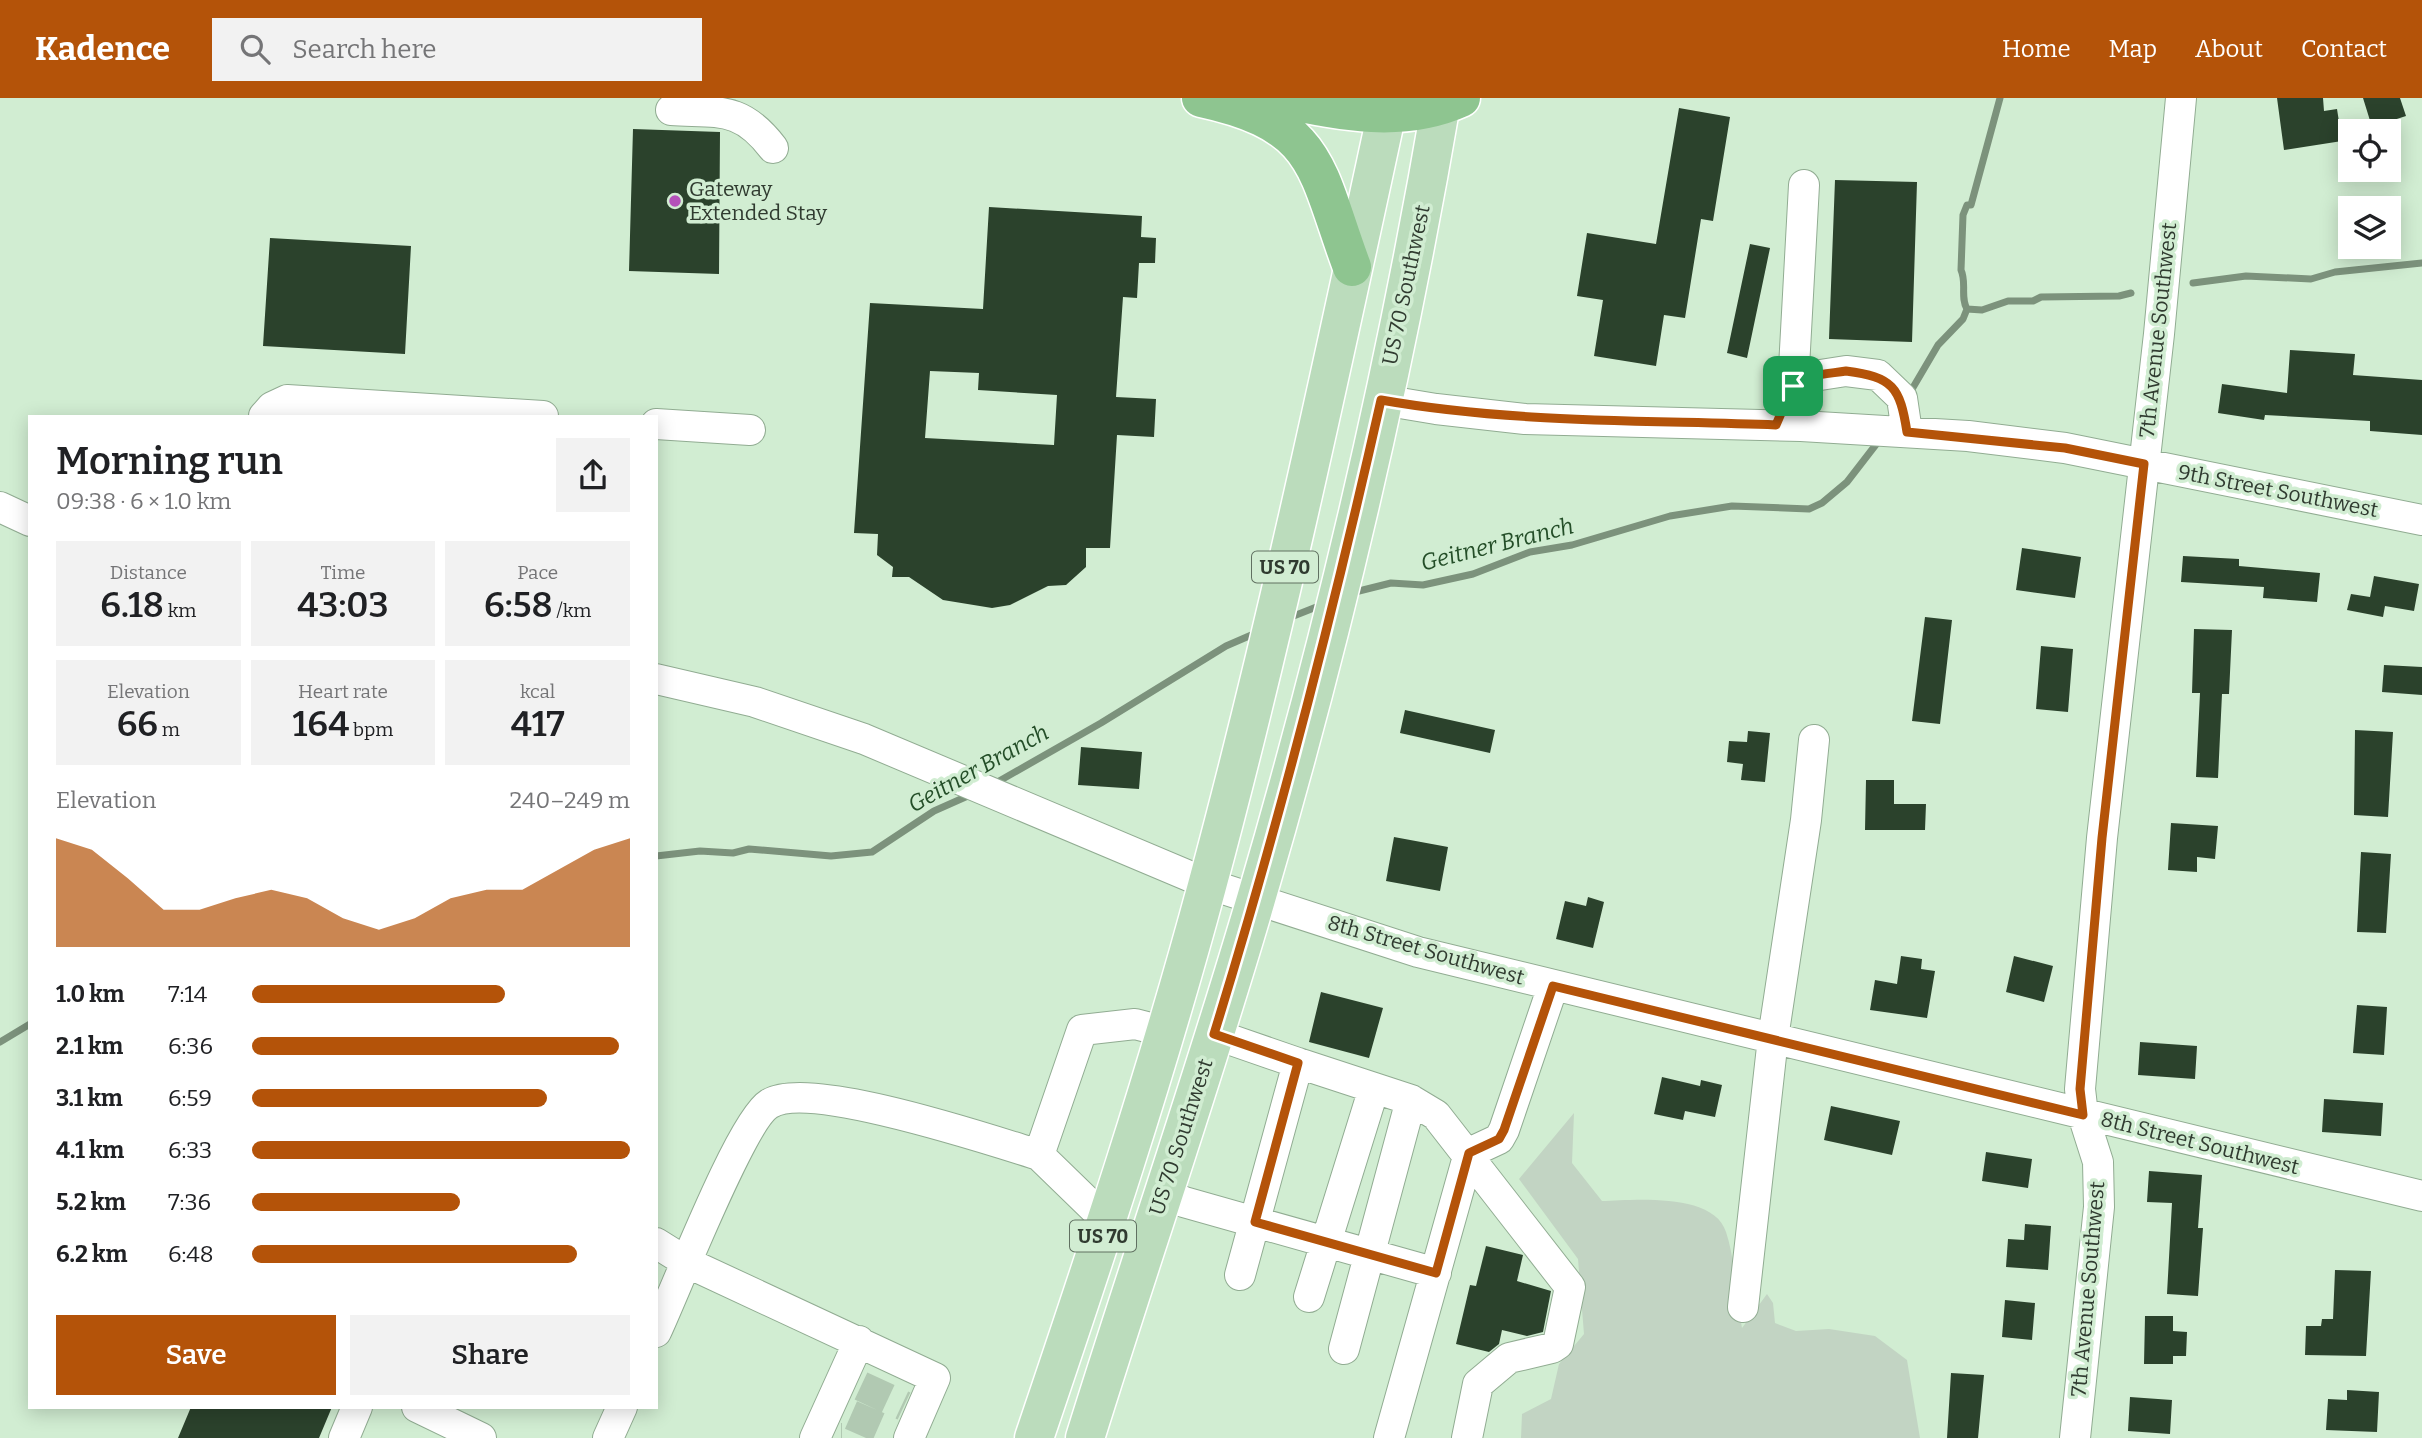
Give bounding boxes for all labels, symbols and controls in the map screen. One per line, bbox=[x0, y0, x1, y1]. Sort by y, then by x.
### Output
search box bbox=[212, 18, 702, 81]
text: Kadence bbox=[35, 29, 170, 69]
icon: search bbox=[236, 30, 274, 68]
text: Search here bbox=[292, 34, 437, 65]
text: Home bbox=[2002, 35, 2071, 63]
text: Map bbox=[2109, 35, 2157, 63]
text: About bbox=[2195, 35, 2263, 63]
text: Contact bbox=[2301, 35, 2387, 63]
map controls bbox=[2338, 119, 2401, 259]
button: locate bbox=[2338, 119, 2401, 182]
place label: Gateway Extended Stay bbox=[689, 176, 828, 226]
marker: Gateway Extended Stay bbox=[667, 193, 683, 209]
button: layers bbox=[2338, 196, 2401, 259]
street label: US 70 Southwest bbox=[1376, 202, 1436, 368]
street label: 7th Avenue Southwest bbox=[2134, 221, 2182, 439]
pin bbox=[1763, 356, 1823, 416]
icon: arrive bbox=[1774, 367, 1812, 405]
text: Morning run bbox=[56, 438, 283, 484]
button: share bbox=[556, 438, 630, 512]
street label: 9th Street Southwest bbox=[2176, 459, 2381, 523]
text: 09:38 · 6 × 1.0 km bbox=[56, 487, 231, 515]
water label: Geitner Branch bbox=[1418, 511, 1576, 577]
road number: US 70 bbox=[1252, 552, 1318, 582]
text: Distance bbox=[110, 561, 187, 584]
text: Time bbox=[321, 561, 365, 584]
text: Pace bbox=[517, 561, 558, 584]
text: 6.18 bbox=[100, 584, 164, 626]
text: 43:03 bbox=[297, 584, 389, 626]
text: 6:58 bbox=[484, 584, 553, 626]
text: km bbox=[164, 599, 196, 622]
text: /km bbox=[553, 599, 591, 622]
text: Elevation bbox=[107, 680, 190, 703]
text: Heart rate bbox=[298, 680, 388, 703]
text: kcal bbox=[520, 680, 555, 703]
text: 66 bbox=[117, 703, 158, 745]
text: 164 bbox=[293, 703, 349, 745]
text: 417 bbox=[511, 703, 565, 745]
text: m bbox=[158, 718, 180, 741]
text: bpm bbox=[349, 718, 393, 741]
water label: Geitner Branch bbox=[903, 718, 1053, 818]
text: Elevation bbox=[56, 786, 156, 814]
text: 240–249 m bbox=[510, 786, 630, 814]
street label: 8th Street Southwest bbox=[1325, 909, 1528, 991]
text: 1.0 km bbox=[56, 980, 125, 1008]
text: 7:14 bbox=[168, 980, 207, 1008]
text: 2.1 km bbox=[56, 1032, 123, 1060]
text: 6:36 bbox=[168, 1032, 213, 1060]
street label: US 70 Southwest bbox=[1143, 1055, 1219, 1219]
text: 3.1 km bbox=[56, 1084, 123, 1112]
text: 6:59 bbox=[168, 1084, 212, 1112]
street label: 8th Street Southwest bbox=[2098, 1106, 2302, 1180]
text: 4.1 km bbox=[56, 1136, 124, 1164]
text: 6:33 bbox=[168, 1136, 212, 1164]
street label: 7th Avenue Southwest bbox=[2066, 1180, 2110, 1398]
text: 5.2 km bbox=[56, 1188, 126, 1216]
text: 7:36 bbox=[168, 1188, 211, 1216]
road number: US 70 bbox=[1070, 1220, 1136, 1252]
text: 6.2 km bbox=[56, 1240, 127, 1268]
text: 6:48 bbox=[168, 1240, 214, 1268]
button: Save bbox=[56, 1315, 336, 1395]
button: Share bbox=[350, 1315, 630, 1395]

